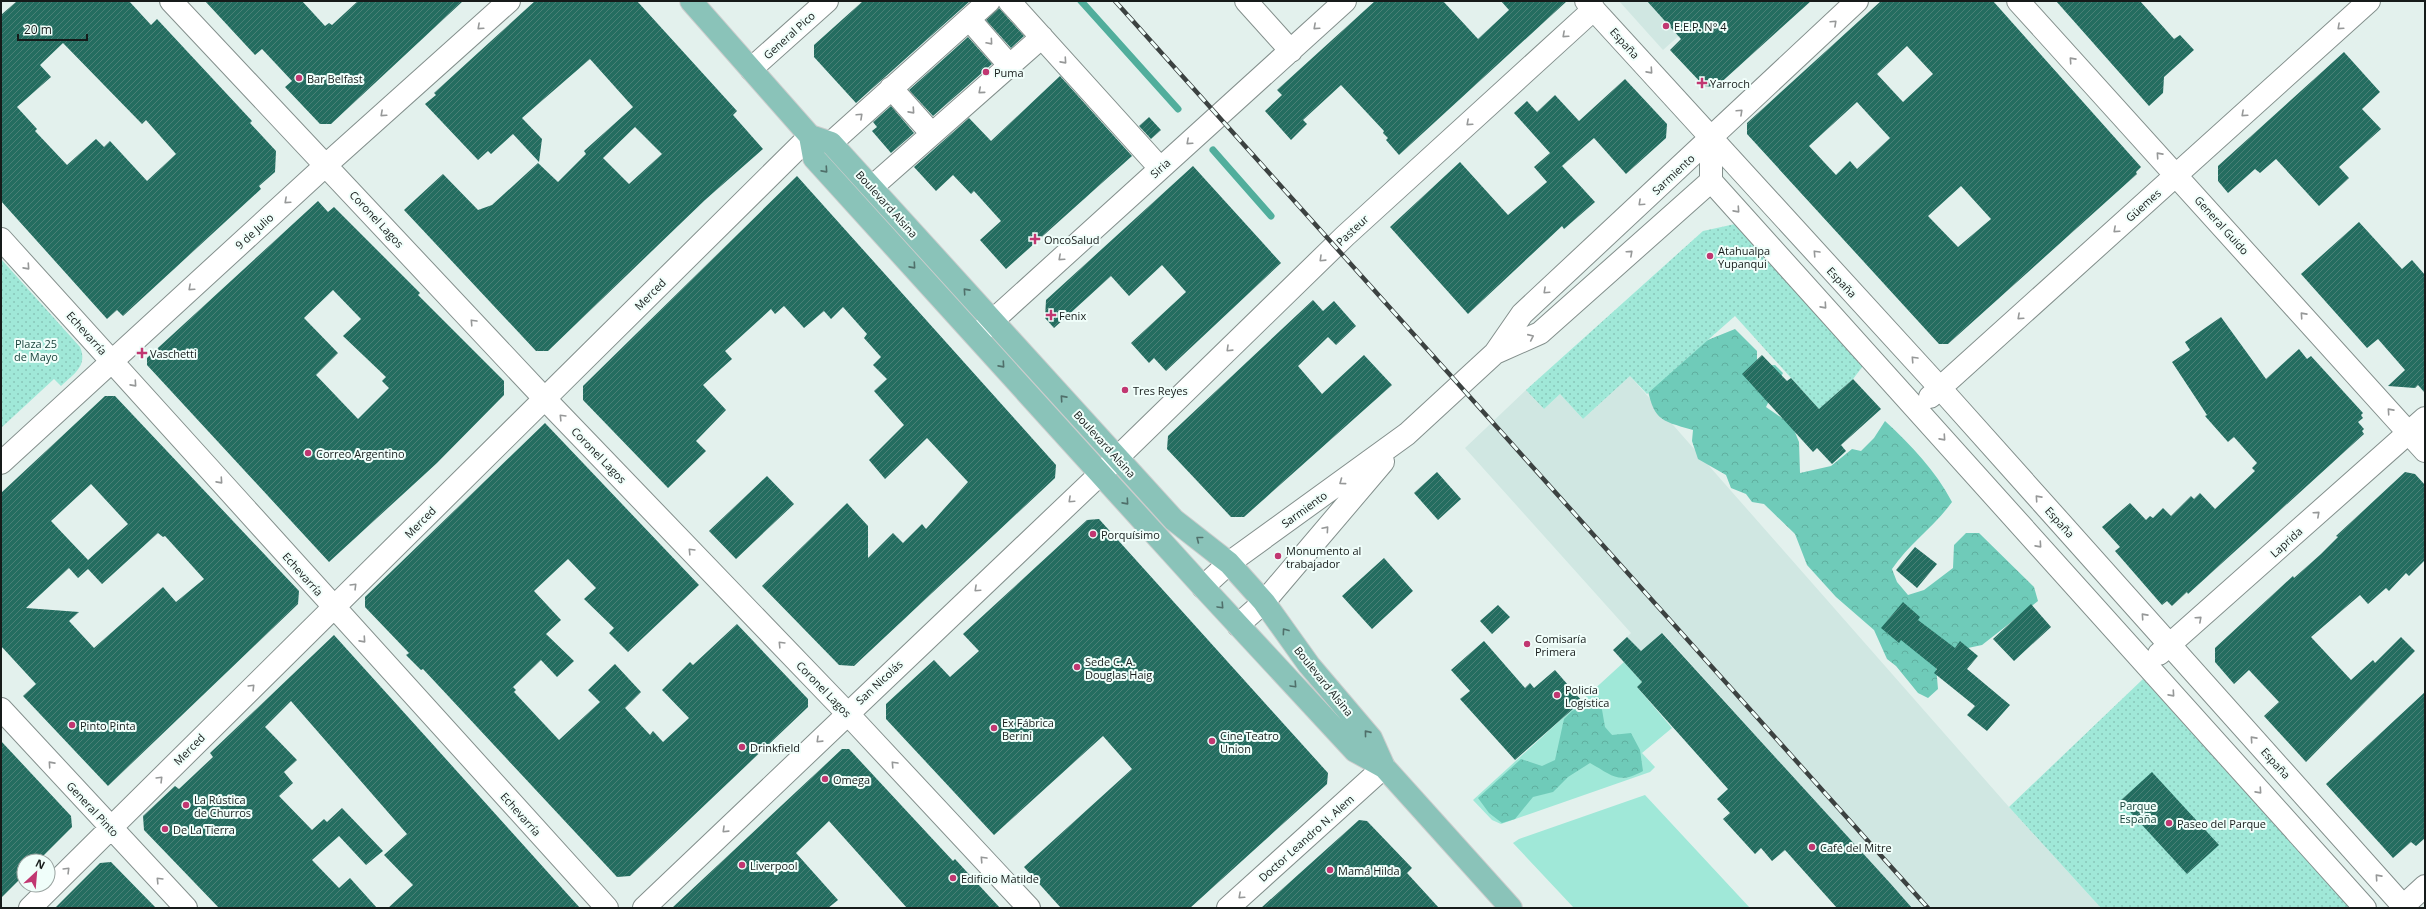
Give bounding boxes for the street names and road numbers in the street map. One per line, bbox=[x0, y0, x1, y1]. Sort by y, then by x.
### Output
street label: General Pico bbox=[760, 8, 818, 62]
street label: España bbox=[1607, 24, 1643, 62]
street label: Sarmiento bbox=[1648, 150, 1698, 198]
street label: Siria bbox=[1147, 155, 1173, 181]
street label: Boulevard Alsina bbox=[853, 167, 921, 241]
street label: Güemes bbox=[2122, 185, 2164, 225]
street label: Coronel Lagos bbox=[347, 187, 407, 251]
street label: General Guido bbox=[2192, 192, 2253, 258]
street label: 9 de Julio bbox=[232, 210, 277, 252]
street label: Pasteur bbox=[1333, 211, 1372, 249]
street label: España bbox=[1824, 263, 1860, 301]
street label: Merced bbox=[631, 275, 669, 313]
street label: Echevarría bbox=[63, 308, 111, 358]
street label: Boulevard Alsina bbox=[1071, 407, 1139, 481]
street label: Coronel Lagos bbox=[568, 424, 630, 486]
street label: Sarmiento bbox=[1278, 487, 1330, 531]
street label: Merced bbox=[401, 503, 439, 541]
street label: España bbox=[2042, 503, 2078, 541]
street label: Laprida bbox=[2267, 523, 2305, 561]
street label: Echevarría bbox=[279, 549, 327, 599]
street label: Boulevard Alsina bbox=[1291, 643, 1357, 719]
street label: San Nicolás bbox=[852, 656, 906, 708]
street label: Coronel Lagos bbox=[793, 658, 855, 720]
street label: Merced bbox=[170, 730, 208, 768]
street label: España bbox=[2258, 744, 2294, 782]
street label: General Pinto bbox=[64, 778, 123, 840]
street label: Echevarría bbox=[497, 789, 545, 839]
street label: Doctor Leandro N. Alem bbox=[1255, 791, 1357, 885]

